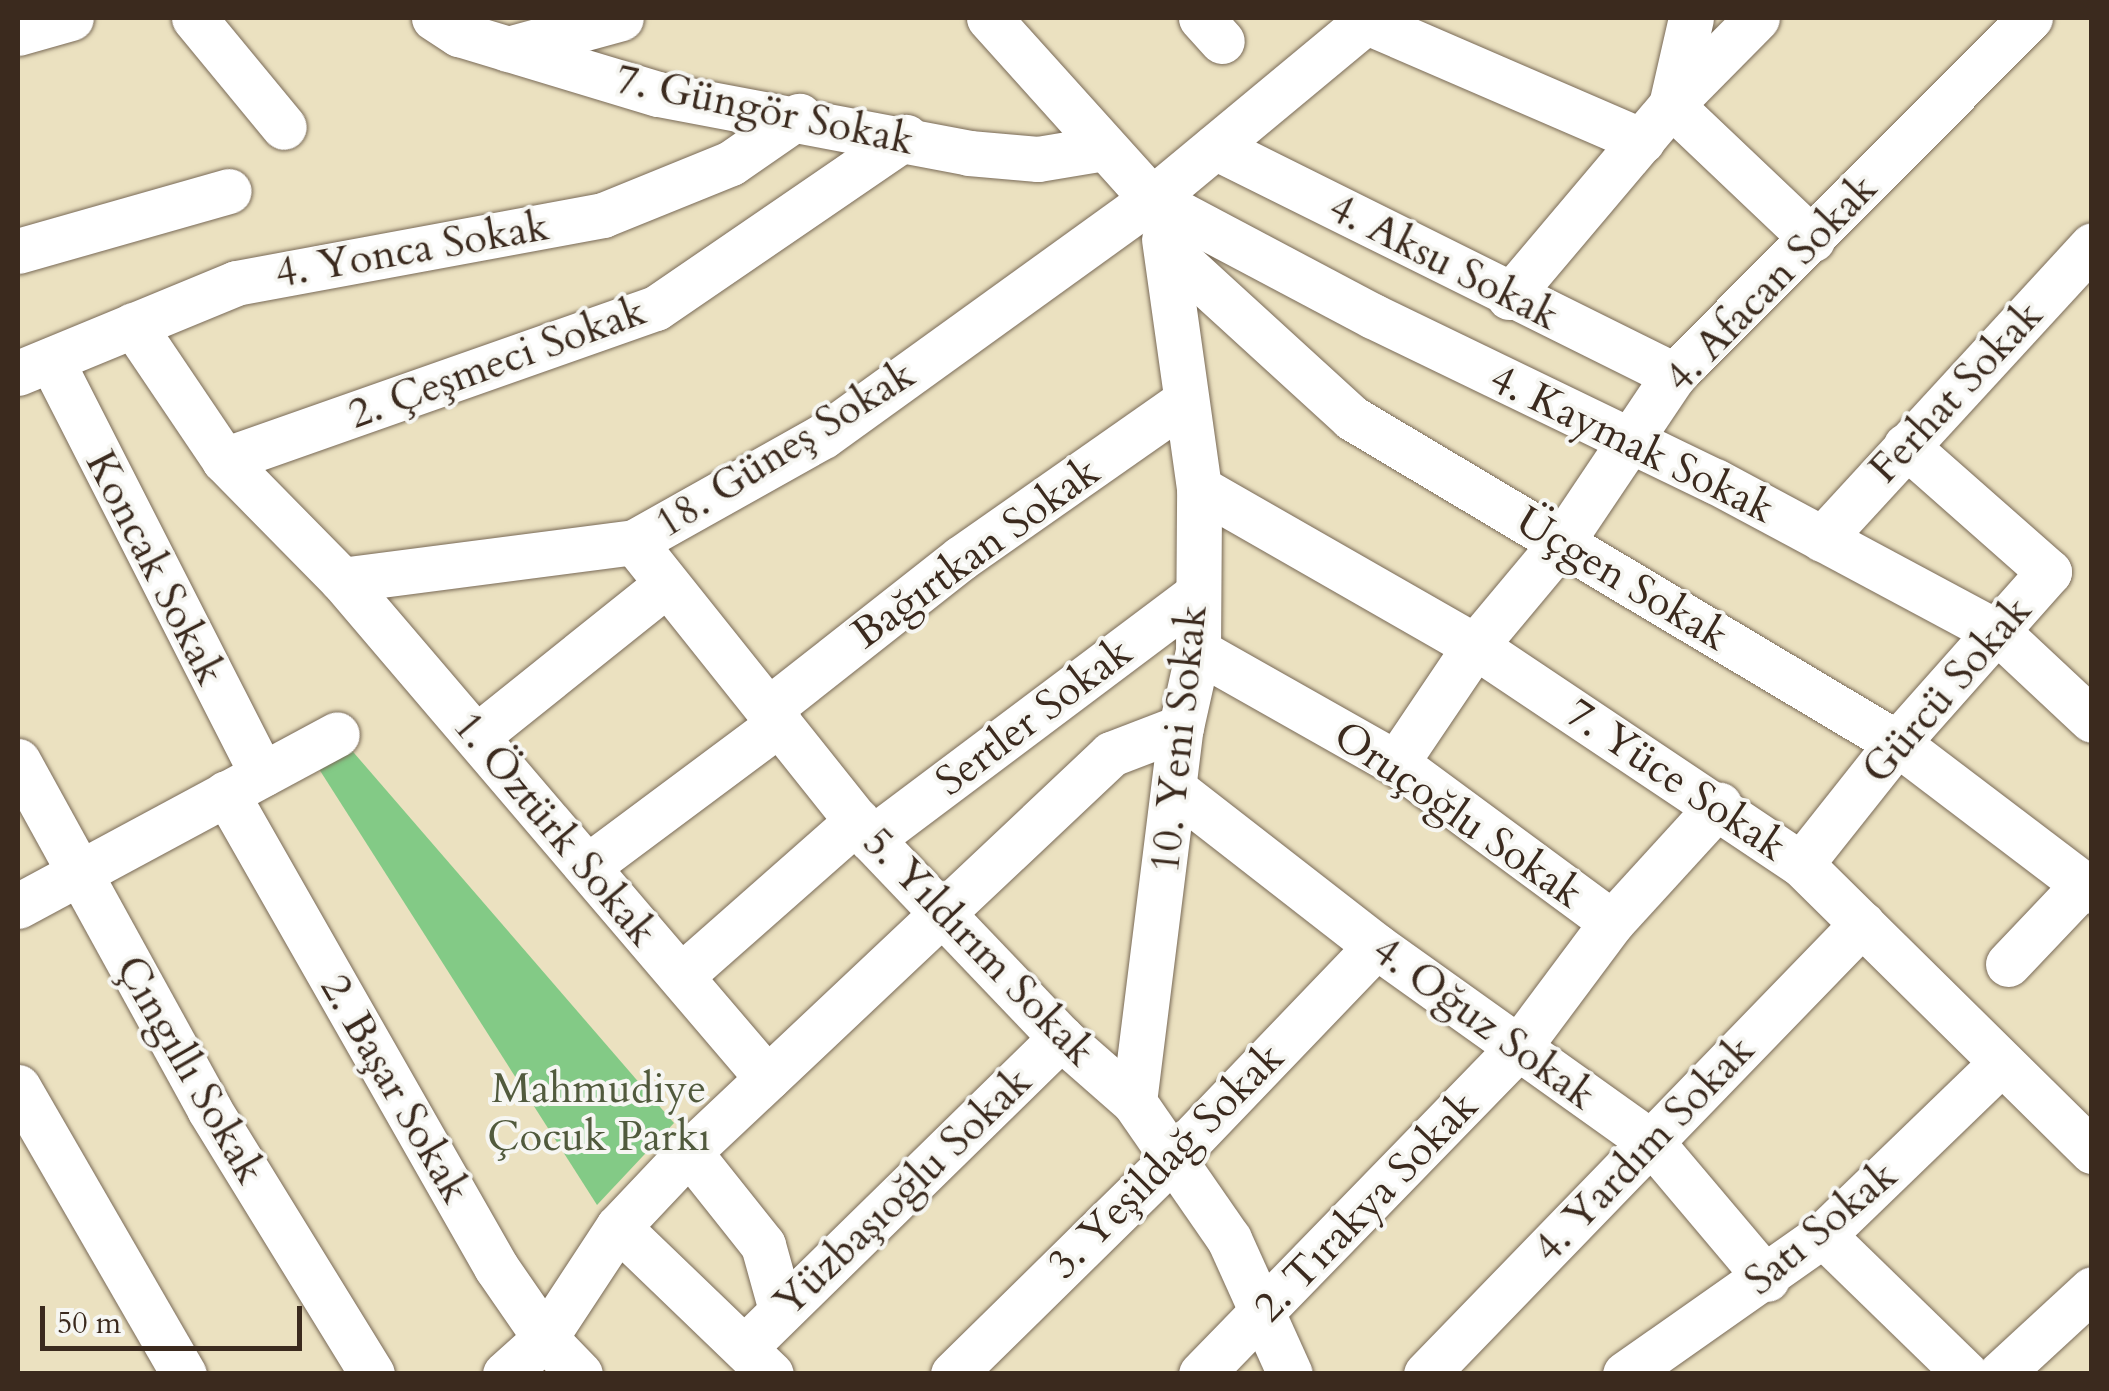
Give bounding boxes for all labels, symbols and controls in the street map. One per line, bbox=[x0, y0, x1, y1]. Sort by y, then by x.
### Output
street label: 7. Güngör Sokak bbox=[611, 54, 919, 166]
street label: 4. Afacan Sokak bbox=[1654, 163, 1888, 403]
street label: 4. Aksu Sokak bbox=[1321, 183, 1567, 341]
street label: 4. Yonca Sokak bbox=[271, 201, 553, 299]
street label: 2. Çeşmeci Sokak bbox=[342, 286, 652, 440]
street label: Ferhat Sokak bbox=[1859, 290, 2053, 494]
street label: 18. Güneş Sokak bbox=[646, 349, 924, 549]
street label: 4. Kaymak Sokak bbox=[1482, 354, 1782, 534]
street label: Koncak Sokak bbox=[74, 443, 236, 693]
street label: Bağırtkan Sokak bbox=[843, 446, 1109, 660]
street label: Üçgen Sokak bbox=[1507, 496, 1737, 662]
street label: Gürcü Sokak bbox=[1852, 586, 2042, 794]
street label: 10. Yeni Sokak bbox=[1140, 603, 1218, 875]
street label: Sertler Sokak bbox=[926, 627, 1142, 807]
street label: 7. Yüce Sokak bbox=[1557, 688, 1795, 872]
street label: 1. Öztürk Sokak bbox=[442, 701, 668, 957]
street label: Oruçoğlu Sokak bbox=[1324, 711, 1592, 919]
street label: 5. Yıldırım Sokak bbox=[852, 817, 1106, 1077]
street label: 4. Oğuz Sokak bbox=[1363, 925, 1605, 1121]
street label: Çıngıllı Sokak bbox=[105, 947, 275, 1193]
street label: 2. Başar Sokak bbox=[309, 966, 481, 1212]
street label: 4. Yardım Sokak bbox=[1523, 1025, 1765, 1273]
street label: 3. Yeşildağ Sokak bbox=[1038, 1033, 1294, 1289]
street label: Yüzbaşıoğlu Sokak bbox=[764, 1057, 1042, 1327]
park label: Mahmudiye Çocuk Parkı bbox=[487, 1064, 711, 1162]
street label: 2. Tırakya Sokak bbox=[1244, 1081, 1488, 1333]
street label: Satı Sokak bbox=[1735, 1150, 1907, 1306]
scale bar bbox=[45, 1286, 308, 1348]
text: 50 m bbox=[57, 1303, 121, 1344]

